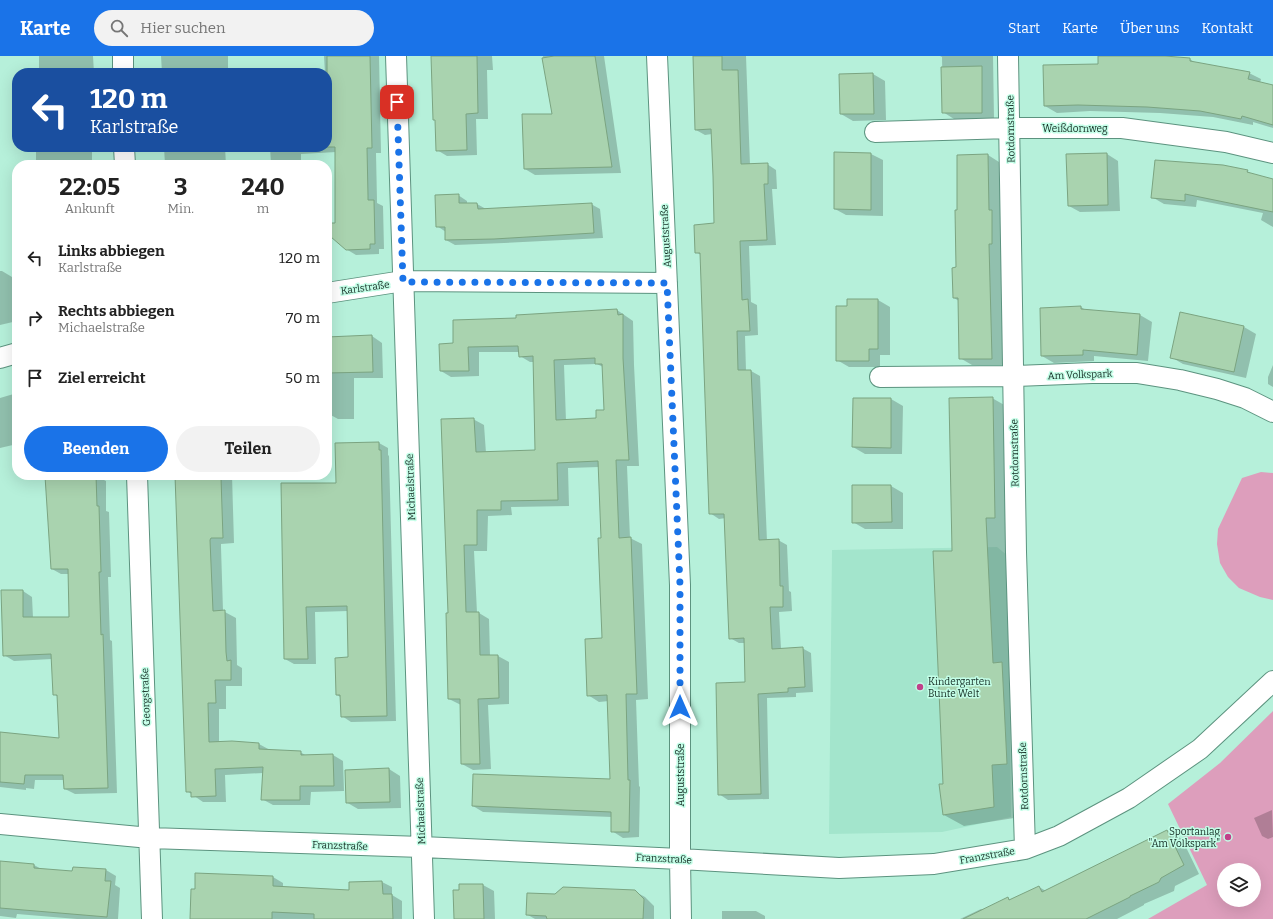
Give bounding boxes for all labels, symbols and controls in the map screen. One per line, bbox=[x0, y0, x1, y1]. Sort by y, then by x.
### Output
search box bbox=[94, 10, 374, 46]
text: Karte bbox=[20, 17, 70, 40]
icon: search bbox=[108, 17, 130, 39]
text: Hier suchen bbox=[140, 19, 226, 37]
text: Start bbox=[1008, 20, 1040, 37]
text: Karte bbox=[1062, 20, 1098, 37]
text: Über uns bbox=[1120, 20, 1179, 37]
text: Kontakt bbox=[1201, 20, 1253, 37]
text: 120 m bbox=[90, 82, 167, 115]
icon: left bbox=[24, 84, 76, 136]
pin bbox=[380, 85, 414, 119]
icon: arrive bbox=[386, 91, 408, 113]
street label: Rotdornstraße bbox=[1004, 95, 1018, 163]
text: Karlstraße bbox=[90, 116, 178, 138]
street label: Weißdornweg bbox=[1042, 123, 1108, 135]
text: 22:05 bbox=[59, 173, 120, 201]
text: 3 bbox=[174, 173, 188, 201]
text: 240 bbox=[241, 173, 285, 201]
text: Ankunft bbox=[65, 201, 115, 216]
text: Min. bbox=[168, 201, 194, 216]
text: m bbox=[257, 201, 269, 216]
street label: Auguststraße bbox=[658, 204, 674, 268]
text: Links abbiegen bbox=[58, 242, 165, 260]
icon: left bbox=[24, 247, 46, 269]
text: 120 m bbox=[279, 249, 320, 267]
text: Karlstraße bbox=[58, 260, 122, 275]
street label: Karlstraße bbox=[340, 279, 390, 297]
text: Rechts abbiegen bbox=[58, 302, 174, 320]
icon: right bbox=[24, 307, 46, 329]
text: 70 m bbox=[286, 309, 320, 327]
text: Michaelstraße bbox=[58, 320, 145, 335]
icon: arrive bbox=[24, 367, 46, 389]
street label: Am Volkspark bbox=[1047, 368, 1113, 382]
text: Ziel erreicht bbox=[58, 369, 146, 387]
text: 50 m bbox=[285, 369, 320, 387]
street label: Rotdornstraße bbox=[1008, 419, 1022, 487]
button: Beenden bbox=[24, 426, 168, 472]
button: Teilen bbox=[176, 426, 320, 472]
street label: Michaelstraße bbox=[404, 453, 418, 521]
street label: Georgstraße bbox=[139, 668, 153, 726]
place label: Kindergarten Bunte Welt bbox=[928, 676, 991, 700]
marker: Kindergarten Bunte Welt bbox=[915, 682, 925, 692]
position arrow bbox=[659, 686, 701, 728]
street label: Rotdornstraße bbox=[1017, 742, 1031, 810]
street label: Auguststraße bbox=[675, 744, 687, 806]
street label: Michaelstraße bbox=[414, 777, 428, 845]
place label: Sportanlag "Am Volkspark" bbox=[1149, 826, 1220, 850]
marker: Sportanlag "Am Volkspark" bbox=[1223, 832, 1233, 842]
street label: Franzstraße bbox=[312, 839, 368, 853]
street label: Franzstraße bbox=[959, 845, 1016, 867]
street label: Franzstraße bbox=[636, 852, 692, 866]
map controls bbox=[1217, 863, 1261, 907]
button: layers bbox=[1217, 863, 1261, 907]

